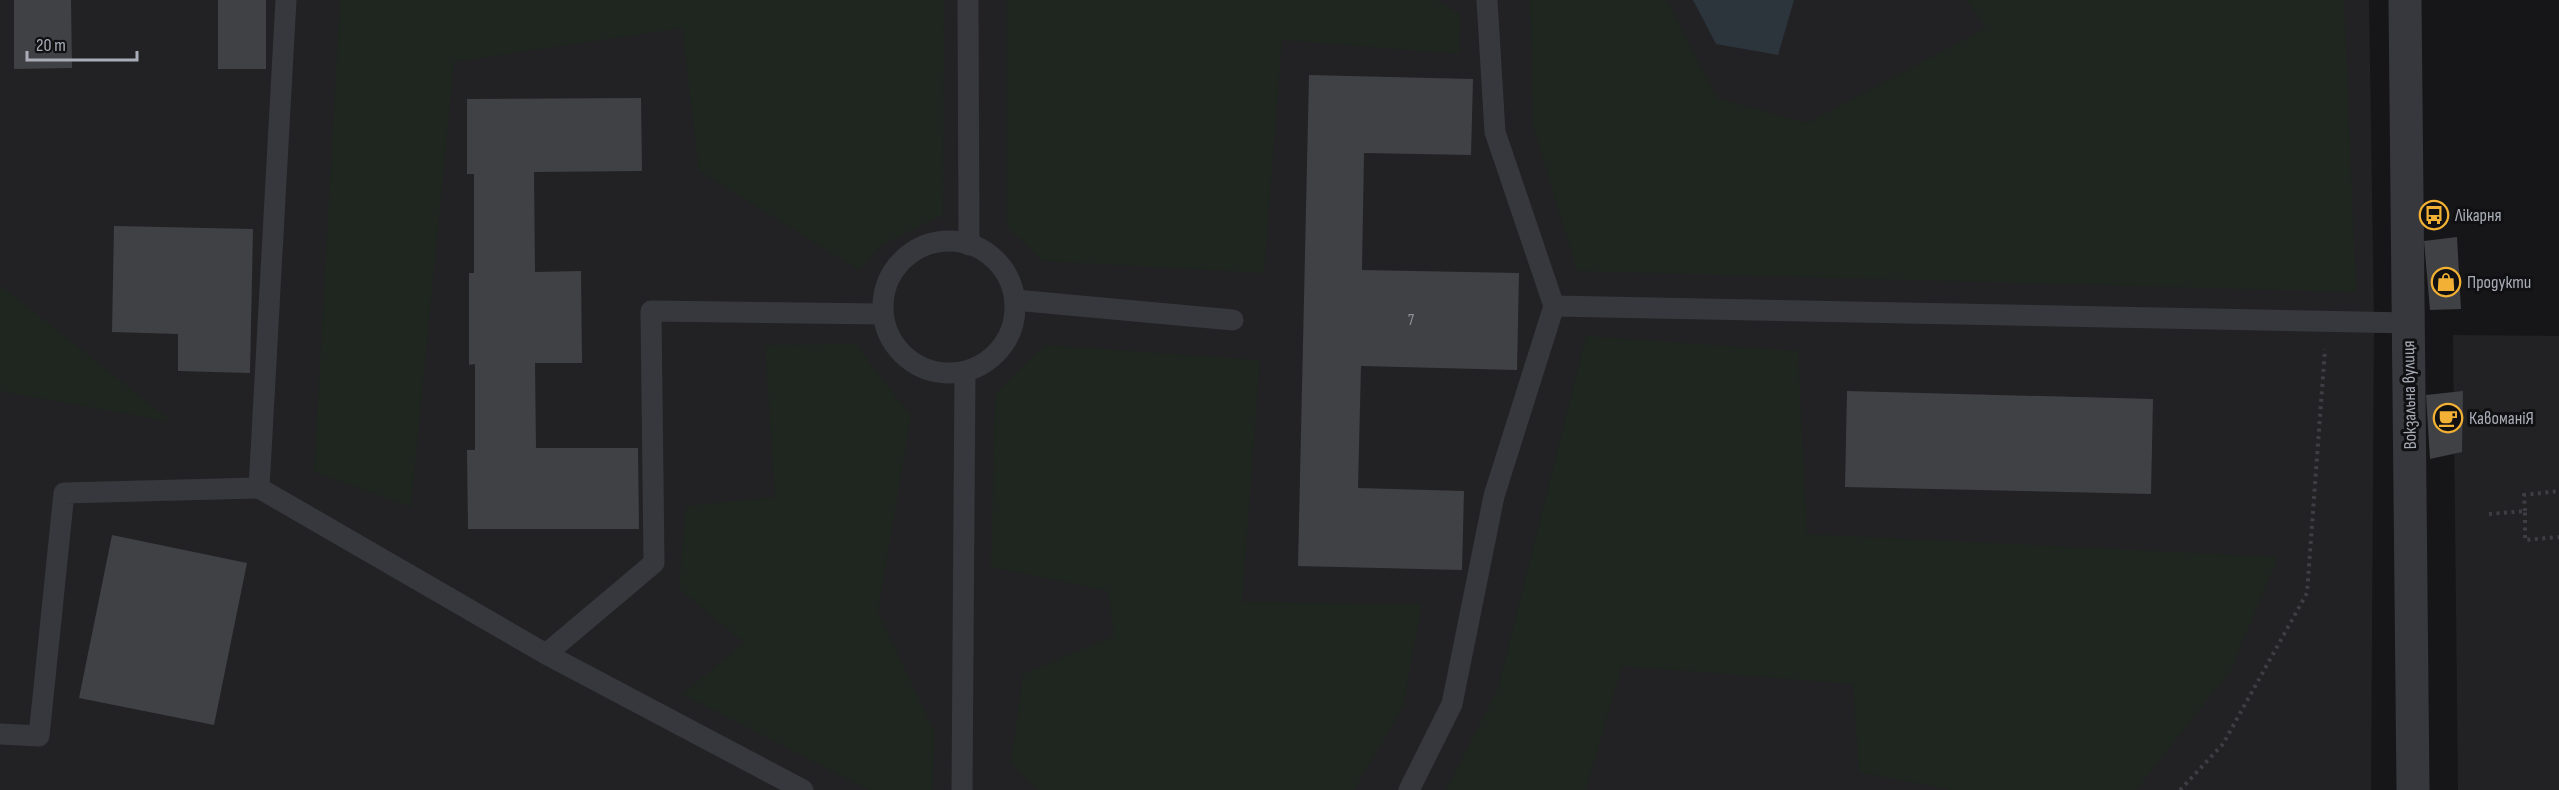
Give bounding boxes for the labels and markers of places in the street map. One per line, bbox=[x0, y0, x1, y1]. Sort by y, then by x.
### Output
bus stop icon: Лікарня bbox=[2418, 199, 2450, 231]
place label: Лікарня bbox=[2454, 205, 2502, 226]
shop icon: Продукти bbox=[2430, 266, 2462, 298]
place label: Продукти bbox=[2467, 272, 2531, 293]
cafe icon: КавоманіЯ bbox=[2432, 402, 2464, 434]
place label: КавоманіЯ bbox=[2469, 408, 2534, 429]

